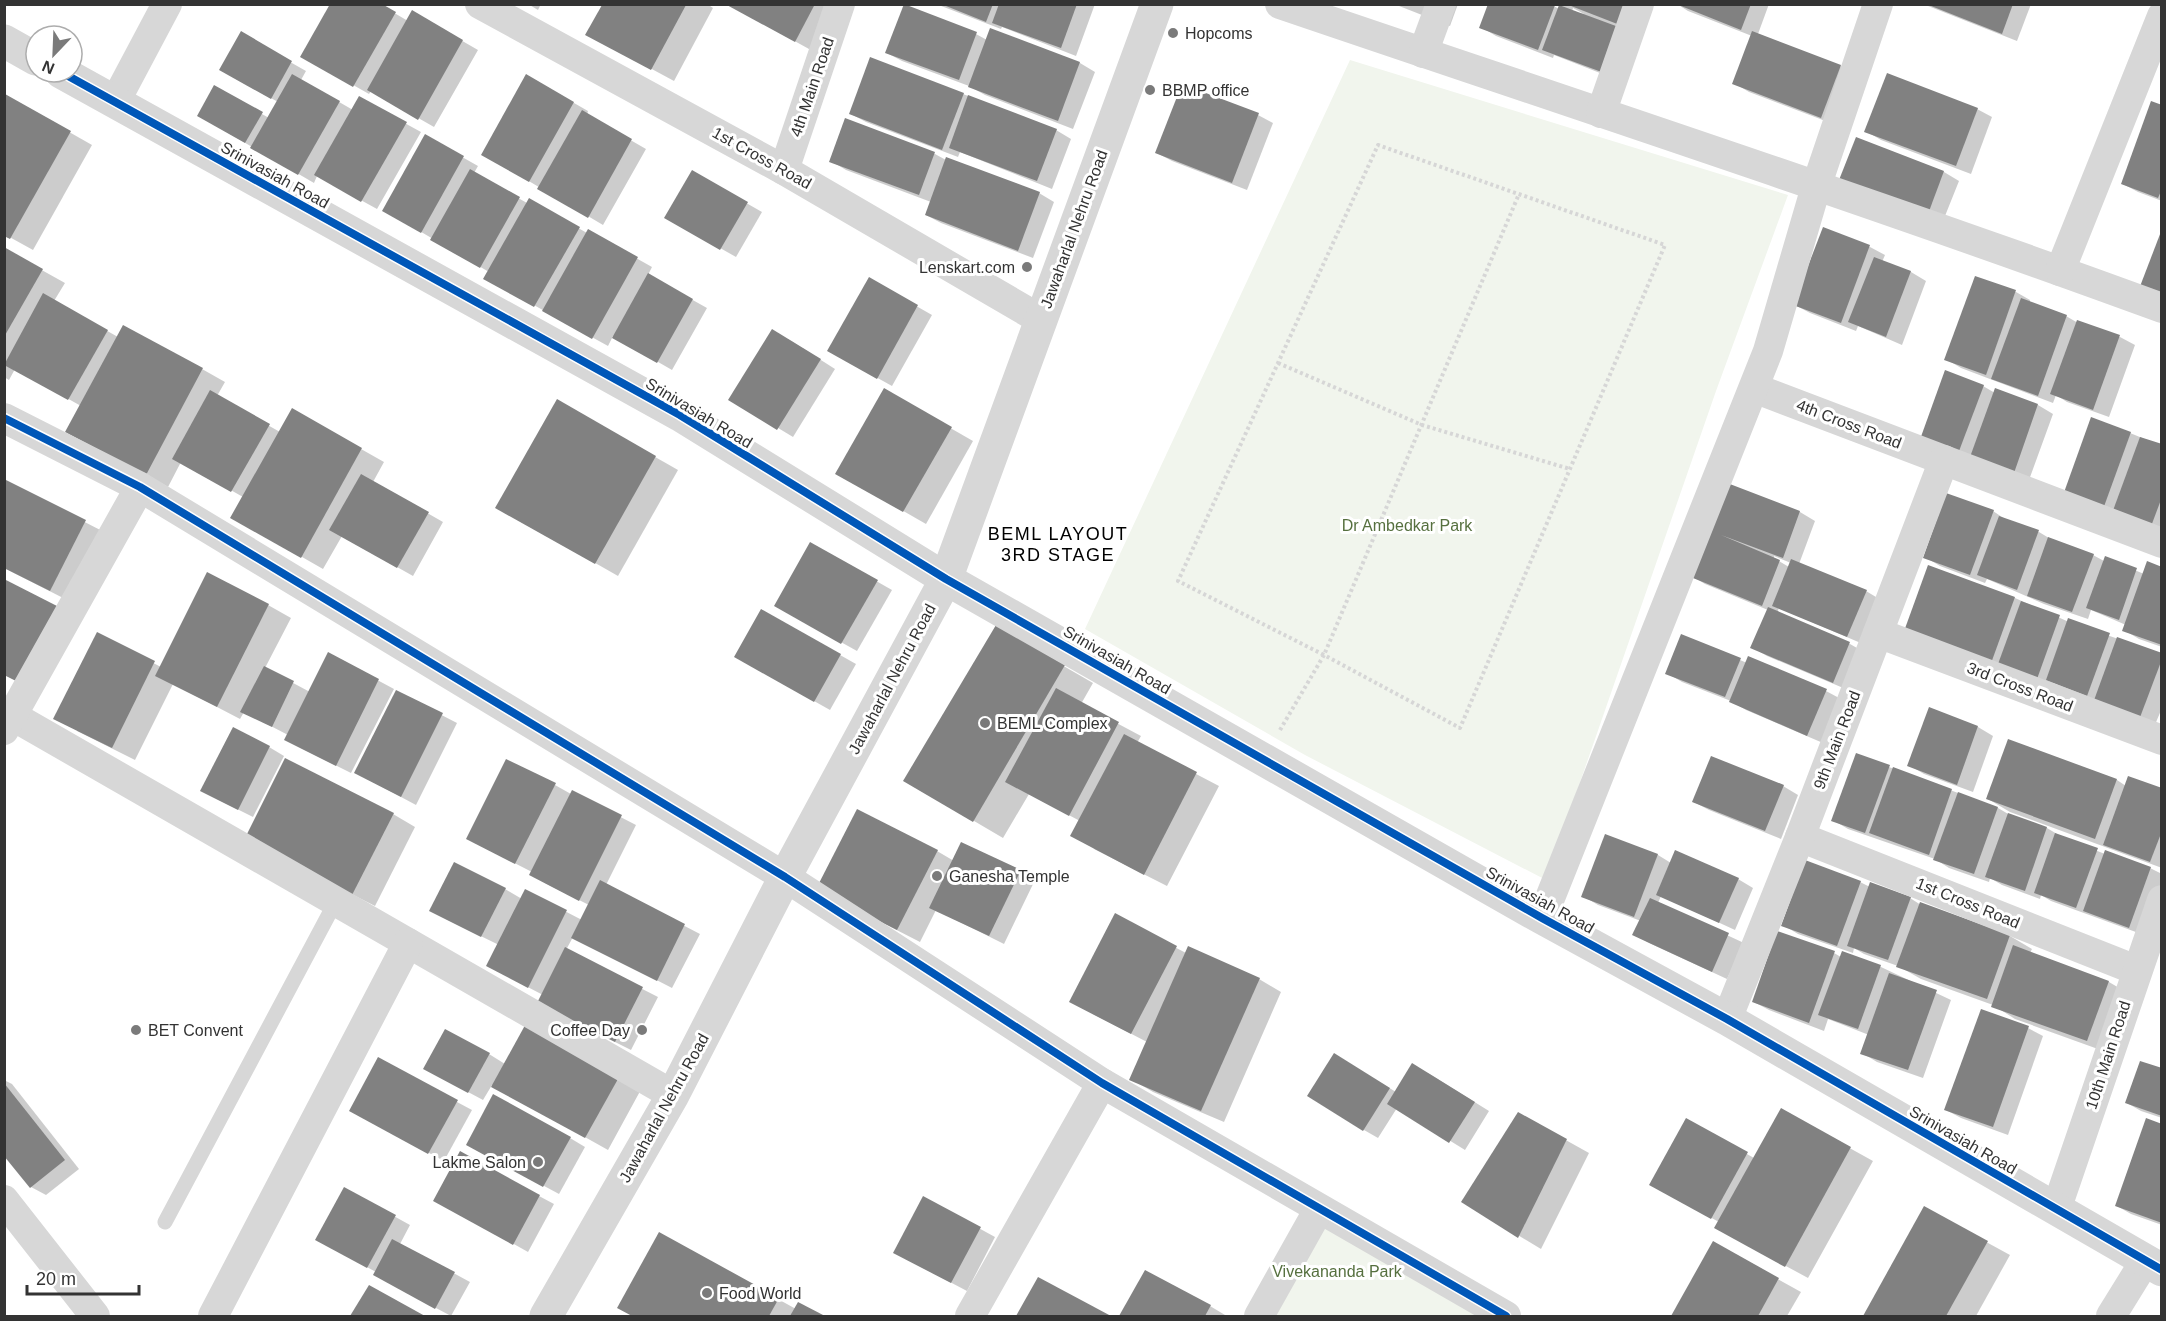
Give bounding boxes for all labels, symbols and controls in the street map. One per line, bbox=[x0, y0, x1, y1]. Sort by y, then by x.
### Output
north arrow bbox=[24, 24, 84, 84]
place label: Hopcoms bbox=[1185, 25, 1253, 42]
marker: Hopcoms bbox=[1166, 26, 1180, 40]
street label: 4th Main Road bbox=[787, 35, 837, 139]
text: N bbox=[40, 57, 57, 77]
place label: BBMP office bbox=[1162, 82, 1250, 99]
marker: BBMP office bbox=[1143, 83, 1157, 97]
street label: 1st Cross Road bbox=[710, 124, 814, 192]
street label: Srinivasiah Road bbox=[218, 138, 332, 212]
street label: Jawaharlal Nehru Road bbox=[1037, 148, 1111, 310]
place label: Lenskart.com bbox=[919, 259, 1015, 276]
marker: Lenskart.com bbox=[1020, 260, 1034, 274]
street label: Srinivasiah Road bbox=[643, 375, 755, 451]
street label: 4th Cross Road bbox=[1794, 396, 1904, 452]
park label: Dr Ambedkar Park bbox=[1342, 517, 1473, 534]
district label: BEML LAYOUT 3RD STAGE bbox=[988, 524, 1128, 565]
street label: Jawaharlal Nehru Road bbox=[845, 601, 939, 757]
street label: Srinivasiah Road bbox=[1060, 622, 1174, 698]
street label: 3rd Cross Road bbox=[1965, 659, 2075, 715]
street label: 9th Main Road bbox=[1810, 688, 1864, 792]
place label: BEML Complex bbox=[997, 715, 1108, 732]
marker: BEML Complex bbox=[978, 716, 992, 730]
street label: Srinivasiah Road bbox=[1483, 863, 1597, 937]
place label: Ganesha Temple bbox=[949, 868, 1070, 885]
marker: Ganesha Temple bbox=[930, 869, 944, 883]
street label: 1st Cross Road bbox=[1914, 874, 2022, 932]
street label: 10th Main Road bbox=[2082, 999, 2134, 1111]
place label: BET Convent bbox=[148, 1022, 243, 1039]
place label: Coffee Day bbox=[550, 1022, 630, 1039]
marker: BET Convent bbox=[129, 1023, 143, 1037]
marker: Coffee Day bbox=[635, 1023, 649, 1037]
street label: Jawaharlal Nehru Road bbox=[616, 1031, 712, 1185]
street label: Srinivasiah Road bbox=[1906, 1102, 2020, 1178]
place label: Lakme Salon bbox=[433, 1154, 526, 1171]
marker: Lakme Salon bbox=[531, 1155, 545, 1169]
scale bar bbox=[27, 1258, 140, 1296]
park label: Vivekananda Park bbox=[1272, 1263, 1403, 1280]
text: 20 m bbox=[36, 1269, 76, 1289]
place label: Food World bbox=[719, 1285, 801, 1302]
marker: Food World bbox=[700, 1286, 714, 1300]

